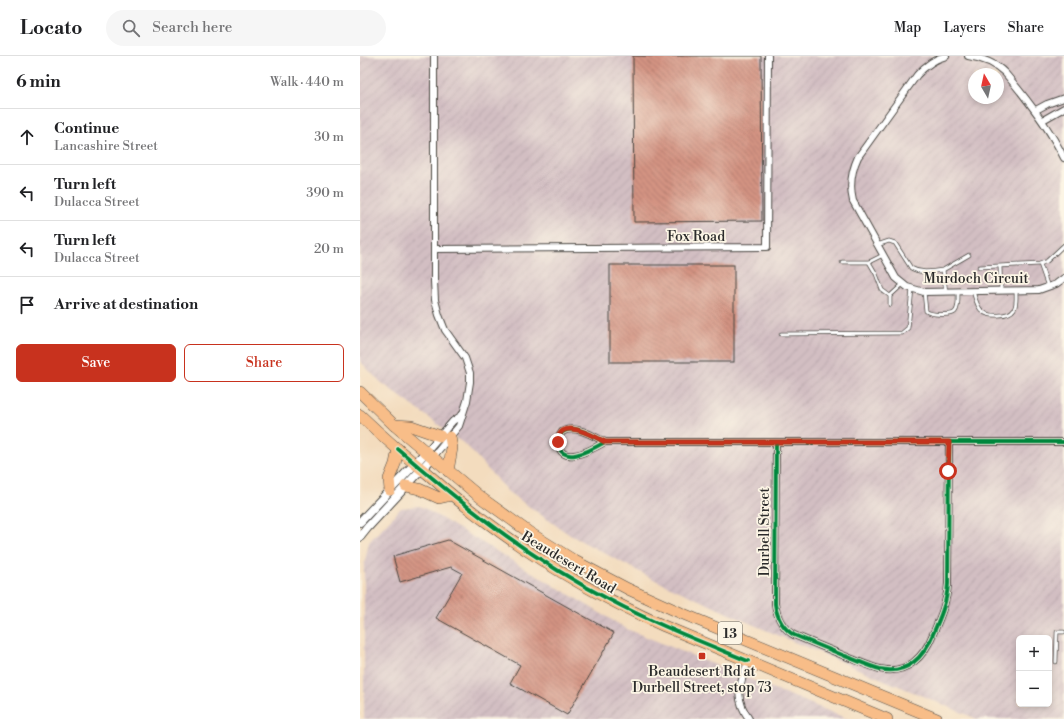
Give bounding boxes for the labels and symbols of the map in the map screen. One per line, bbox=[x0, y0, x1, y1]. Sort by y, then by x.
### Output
north arrow bbox=[968, 68, 1004, 104]
street label: Fox Road bbox=[667, 228, 725, 246]
street label: Murdoch Circuit bbox=[924, 270, 1028, 288]
route end bbox=[549, 433, 567, 451]
route start bbox=[939, 462, 957, 480]
street label: Durbell Street bbox=[756, 487, 774, 577]
street label: Beaudesert Road bbox=[517, 527, 619, 598]
road number: 13 bbox=[718, 622, 742, 644]
marker: Beaudesert Rd at Durbell Street, stop 73 bbox=[697, 651, 707, 661]
place label: Beaudesert Rd at Durbell Street, stop 73 bbox=[632, 663, 772, 697]

